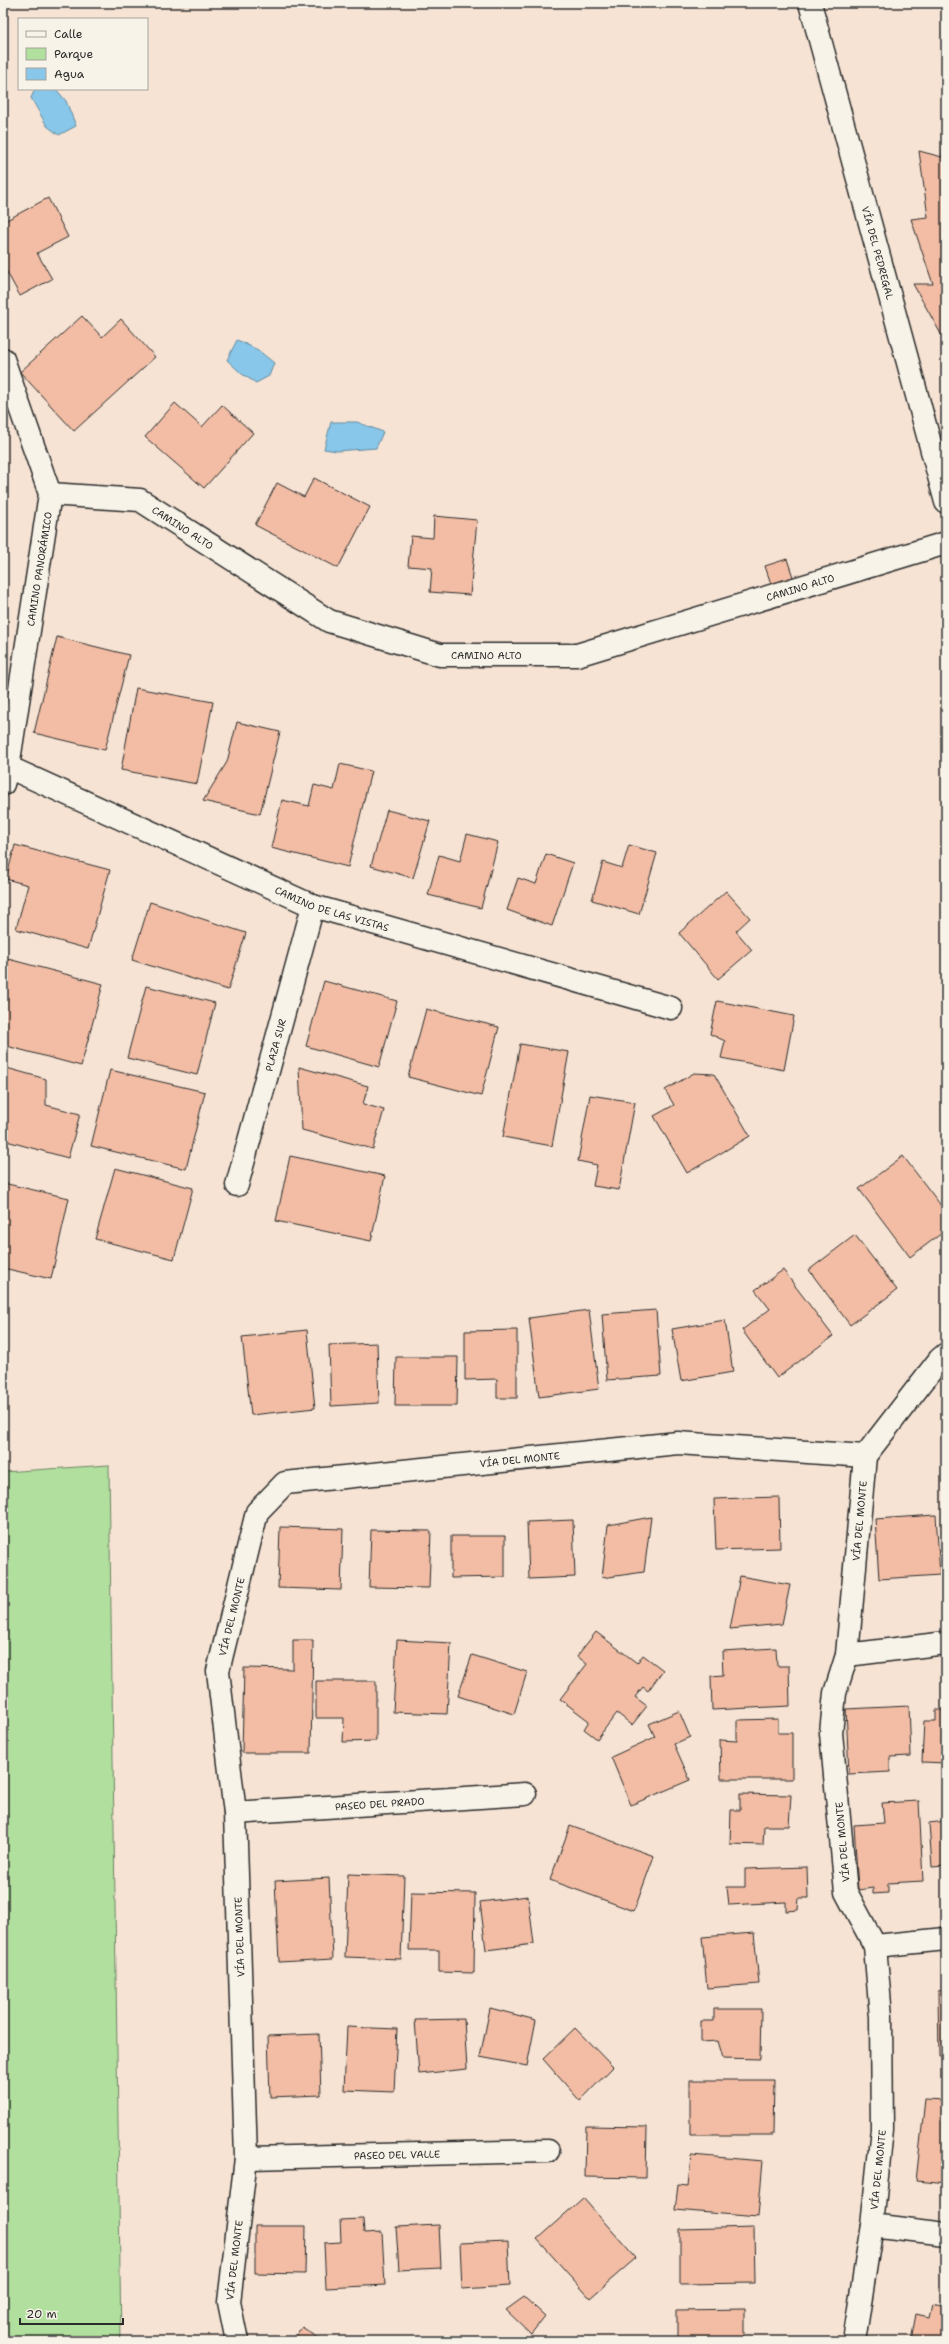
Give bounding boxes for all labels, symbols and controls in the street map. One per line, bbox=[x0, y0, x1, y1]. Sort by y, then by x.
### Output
legend bbox=[18, 18, 148, 90]
text: Calle bbox=[54, 26, 83, 42]
text: Parque bbox=[54, 46, 93, 62]
text: Agua bbox=[54, 66, 85, 82]
street label: VÍA DEL PEDREGAL bbox=[859, 205, 897, 302]
street label: CAMINO ALTO bbox=[149, 503, 216, 552]
street label: CAMINO PANORÁMICO bbox=[24, 511, 55, 627]
street label: CAMINO ALTO bbox=[765, 571, 836, 604]
street label: CAMINO ALTO bbox=[451, 649, 522, 662]
street label: CAMINO DE LAS VISTAS bbox=[273, 884, 391, 934]
street label: PLAZA SUR bbox=[262, 1017, 289, 1073]
street label: VÍA DEL MONTE bbox=[479, 1449, 561, 1470]
street label: VÍA DEL MONTE bbox=[850, 1480, 870, 1561]
street label: VÍA DEL MONTE bbox=[216, 1576, 248, 1657]
street label: PASEO DEL PRADO bbox=[334, 1795, 425, 1813]
street label: VÍA DEL MONTE bbox=[833, 1801, 852, 1883]
street label: VÍA DEL MONTE bbox=[232, 1897, 247, 1977]
street label: VÍA DEL MONTE bbox=[868, 2129, 889, 2210]
street label: PASEO DEL VALLE bbox=[354, 2148, 440, 2162]
street label: VÍA DEL MONTE bbox=[223, 2219, 246, 2301]
scale bar bbox=[20, 2300, 123, 2326]
text: 20 m bbox=[26, 2306, 57, 2322]

